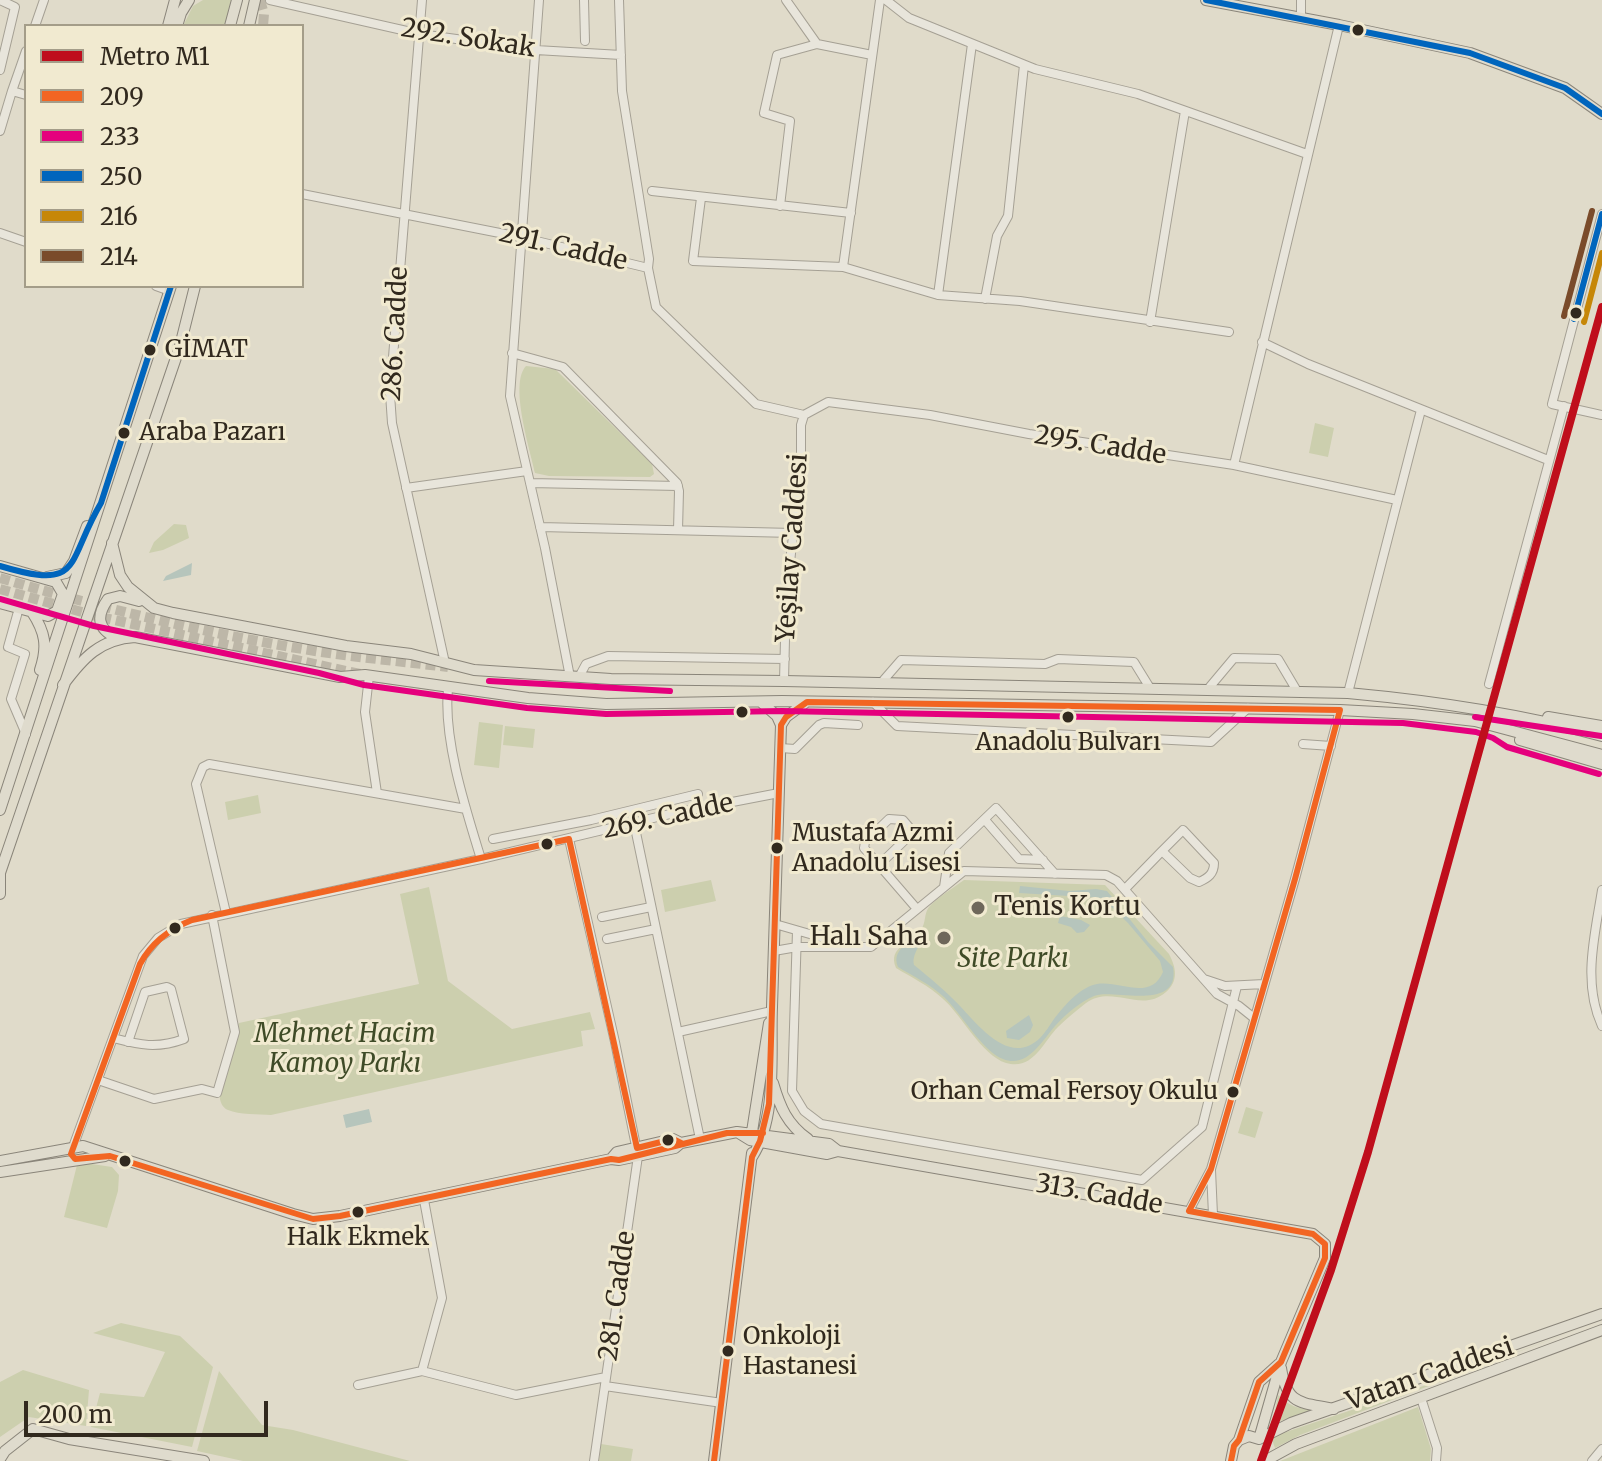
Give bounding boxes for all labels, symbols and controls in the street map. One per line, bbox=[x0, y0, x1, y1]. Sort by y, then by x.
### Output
street label: 292. Sokak bbox=[399, 13, 537, 65]
unlabelled marker bbox=[1350, 22, 1366, 38]
legend bbox=[24, 24, 304, 288]
text: Metro M1 bbox=[100, 41, 210, 72]
text: 209 bbox=[100, 81, 144, 112]
text: 233 bbox=[100, 121, 140, 152]
text: 250 bbox=[100, 161, 142, 192]
text: 216 bbox=[100, 201, 138, 232]
street label: 291. Cadde bbox=[496, 218, 630, 278]
text: 214 bbox=[100, 241, 138, 272]
street label: 286. Cadde bbox=[377, 266, 415, 402]
unlabelled marker bbox=[1568, 305, 1584, 321]
place label: GİMAT bbox=[165, 336, 248, 364]
marker: GİMAT bbox=[142, 342, 158, 358]
place label: Araba Pazarı bbox=[139, 419, 286, 447]
street label: 295. Cadde bbox=[1032, 420, 1168, 472]
marker: Araba Pazarı bbox=[116, 425, 132, 441]
street label: Yeşilay Caddesi bbox=[771, 452, 815, 644]
unlabelled marker bbox=[734, 704, 750, 720]
marker: Anadolu Bulvarı bbox=[1060, 709, 1076, 725]
place label: Anadolu Bulvarı bbox=[975, 729, 1161, 757]
street label: 269. Cadde bbox=[600, 788, 736, 846]
place label: Mustafa Azmi Anadolu Lisesi bbox=[792, 820, 961, 876]
unlabelled marker bbox=[539, 836, 555, 852]
marker: Mustafa Azmi Anadolu Lisesi bbox=[769, 840, 785, 856]
place label: Tenis Kortu bbox=[994, 892, 1141, 924]
marker: Tenis Kortu bbox=[969, 899, 987, 917]
unlabelled marker bbox=[167, 920, 183, 936]
place label: Halı Saha bbox=[810, 922, 928, 954]
marker: Halı Saha bbox=[935, 929, 953, 947]
park label: Site Parkı bbox=[957, 944, 1069, 976]
park label: Mehmet Hacim Kamoy Parkı bbox=[254, 1019, 436, 1080]
place label: Orhan Cemal Fersoy Okulu bbox=[911, 1078, 1218, 1106]
marker: Orhan Cemal Fersoy Okulu bbox=[1225, 1084, 1241, 1100]
unlabelled marker bbox=[660, 1132, 676, 1148]
unlabelled marker bbox=[117, 1153, 133, 1169]
street label: 313. Cadde bbox=[1033, 1169, 1165, 1221]
marker: Halk Ekmek bbox=[350, 1204, 366, 1220]
place label: Halk Ekmek bbox=[287, 1224, 429, 1252]
street label: 281. Cadde bbox=[593, 1229, 643, 1363]
place label: Onkoloji Hastanesi bbox=[743, 1323, 857, 1379]
street label: Vatan Caddesi bbox=[1342, 1332, 1518, 1418]
marker: Onkoloji Hastanesi bbox=[720, 1343, 736, 1359]
scale bar bbox=[28, 1385, 272, 1435]
text: 200 m bbox=[38, 1399, 112, 1430]

